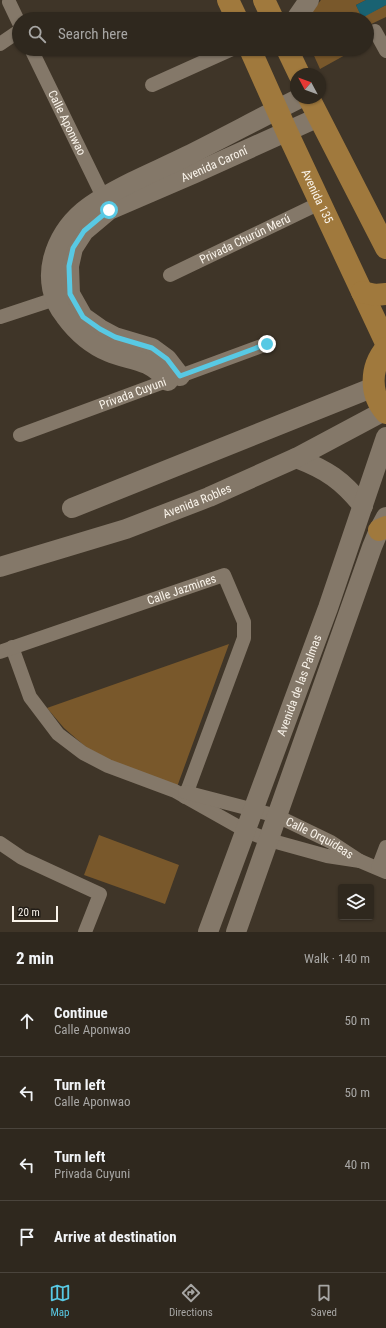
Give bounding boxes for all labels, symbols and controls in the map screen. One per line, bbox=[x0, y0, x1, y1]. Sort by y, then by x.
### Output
search box bbox=[12, 12, 374, 56]
icon: search bbox=[26, 23, 48, 45]
text: Search here bbox=[58, 25, 128, 43]
north arrow bbox=[290, 68, 326, 104]
street label: Calle Aponwao bbox=[45, 88, 89, 158]
street label: Avenida Caroní bbox=[179, 143, 251, 185]
street label: Avenida 135 bbox=[299, 167, 336, 226]
route start bbox=[100, 201, 118, 219]
street label: Privada Churún Merú bbox=[197, 211, 293, 267]
route end bbox=[258, 335, 276, 353]
street label: Privada Cuyuni bbox=[97, 375, 168, 412]
street label: Avenida Robles bbox=[161, 481, 234, 521]
street label: Calle Jazmines bbox=[145, 571, 218, 608]
street label: Avenida de las Palmas bbox=[274, 633, 324, 738]
street label: Calle Orquideas bbox=[284, 814, 356, 862]
map controls bbox=[338, 884, 374, 920]
button: layers bbox=[338, 884, 374, 920]
scale bar bbox=[12, 904, 58, 923]
text: 20 m bbox=[18, 906, 40, 919]
text: 2 min bbox=[16, 948, 54, 968]
text: Walk · 140 m bbox=[304, 951, 370, 966]
text: Continue bbox=[54, 1004, 108, 1022]
icon: ahead bbox=[16, 1010, 38, 1032]
text: 50 m bbox=[344, 1013, 370, 1028]
text: Calle Aponwao bbox=[54, 1022, 131, 1037]
text: Turn left bbox=[54, 1076, 105, 1094]
icon: left bbox=[16, 1082, 38, 1104]
text: 50 m bbox=[344, 1085, 370, 1100]
text: Calle Aponwao bbox=[54, 1094, 131, 1109]
text: Turn left bbox=[54, 1148, 105, 1166]
icon: left bbox=[16, 1154, 38, 1176]
text: 40 m bbox=[344, 1157, 370, 1172]
text: Privada Cuyuni bbox=[54, 1166, 130, 1181]
icon: arrive bbox=[16, 1226, 38, 1248]
text: Arrive at destination bbox=[54, 1228, 177, 1246]
tab: Map bbox=[49, 1282, 71, 1319]
tab: Directions bbox=[169, 1282, 213, 1319]
tab: Saved bbox=[311, 1282, 337, 1319]

